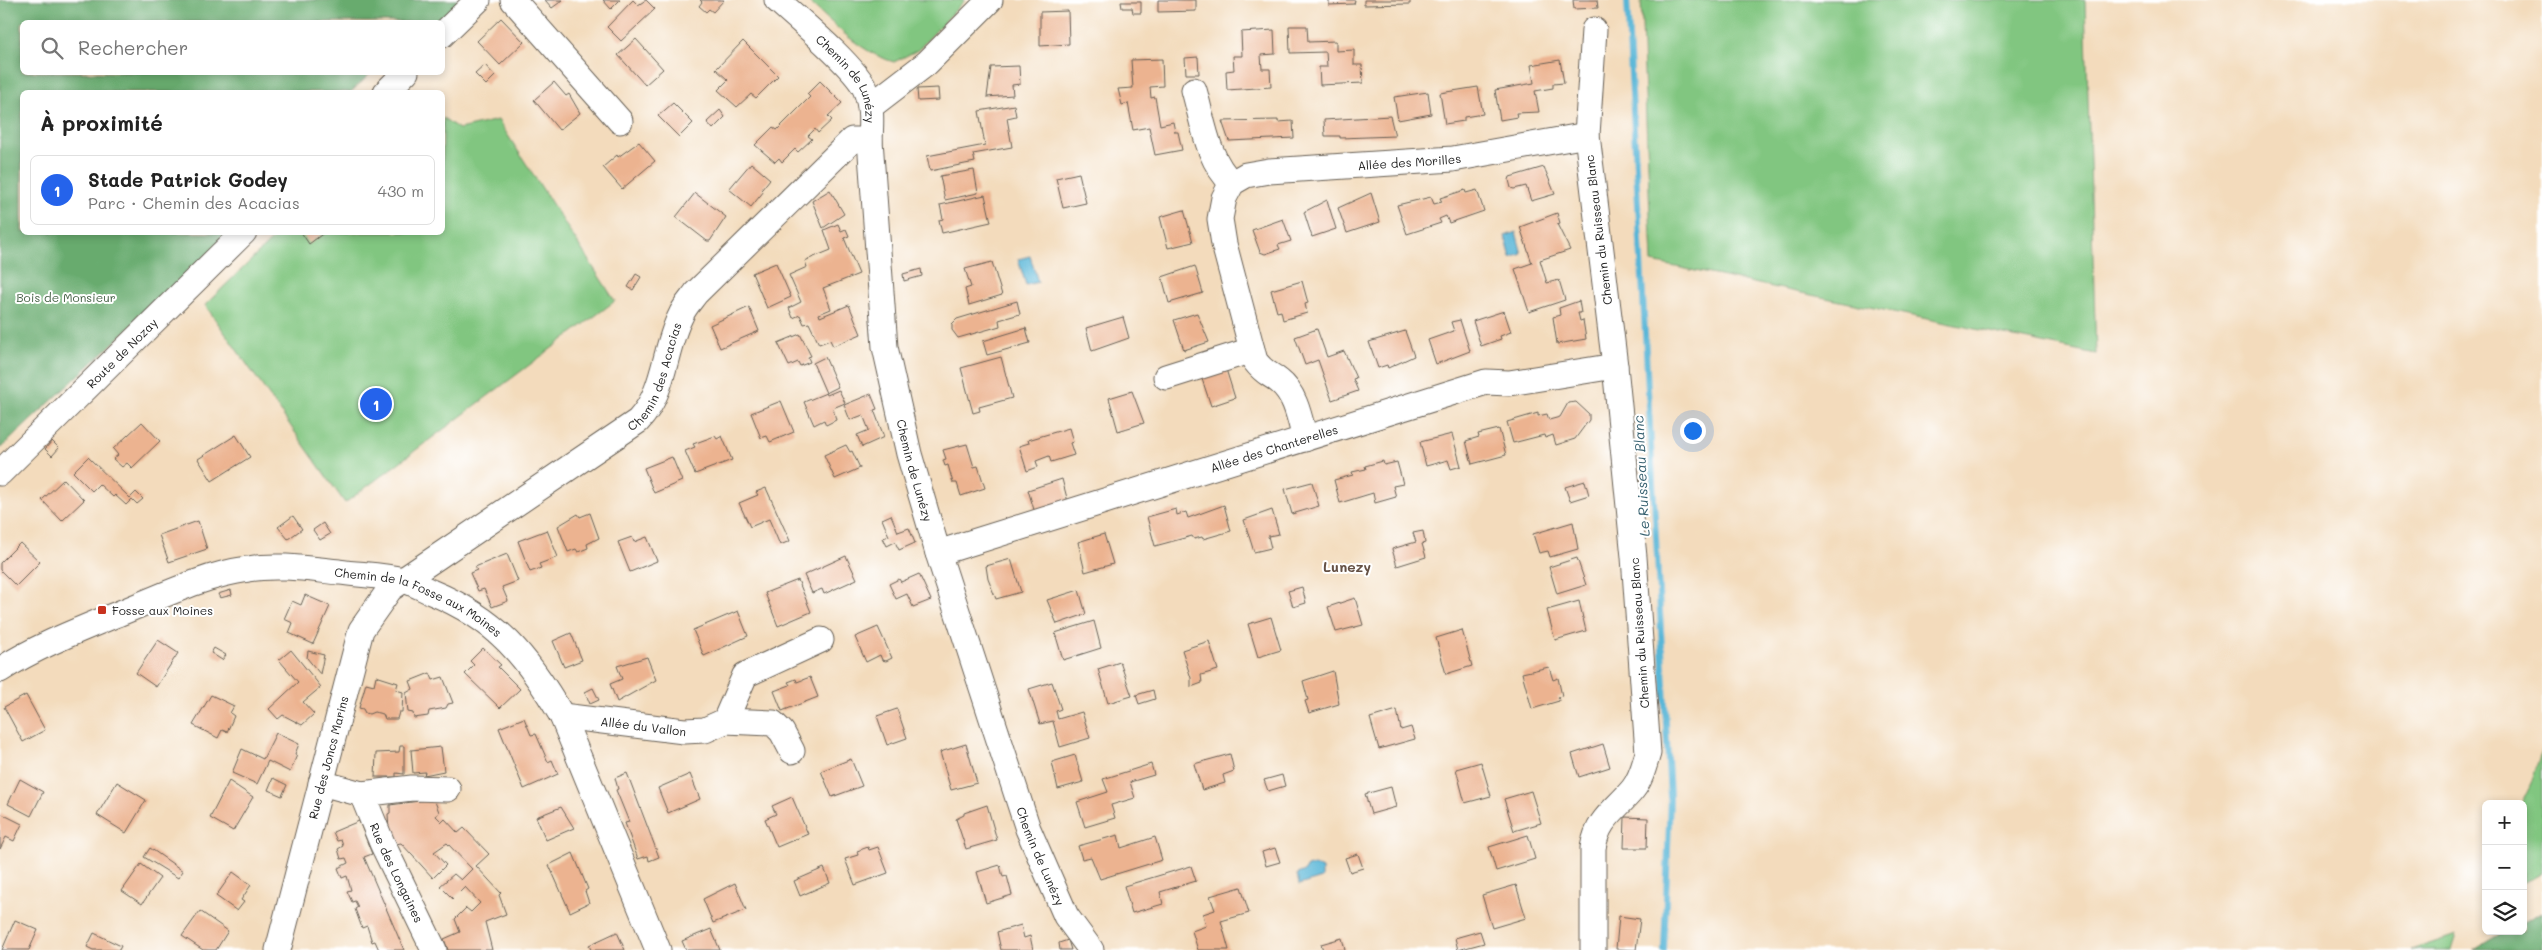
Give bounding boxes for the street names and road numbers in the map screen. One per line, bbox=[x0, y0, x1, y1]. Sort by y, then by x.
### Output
street label: Chemin de Lunézy bbox=[813, 31, 879, 123]
street label: Allée des Morilles bbox=[1357, 150, 1462, 173]
street label: Chemin du Ruisseau Blanc bbox=[1581, 154, 1615, 306]
street label: Route de Nozay bbox=[83, 314, 160, 391]
street label: Chemin des Acacias bbox=[624, 320, 685, 434]
street label: Chemin de Lunézy bbox=[893, 418, 936, 523]
street label: Allée des Chanterelles bbox=[1208, 421, 1340, 476]
street label: Chemin du Ruisseau Blanc bbox=[1626, 557, 1652, 709]
street label: Chemin de la Fosse aux Moines bbox=[334, 564, 506, 640]
street label: Rue des Joncs Marins bbox=[304, 694, 352, 821]
street label: Allée du Vallon bbox=[600, 713, 687, 739]
street label: Chemin de Lunézy bbox=[1013, 805, 1068, 908]
street label: Rue des Longaines bbox=[367, 820, 427, 925]

